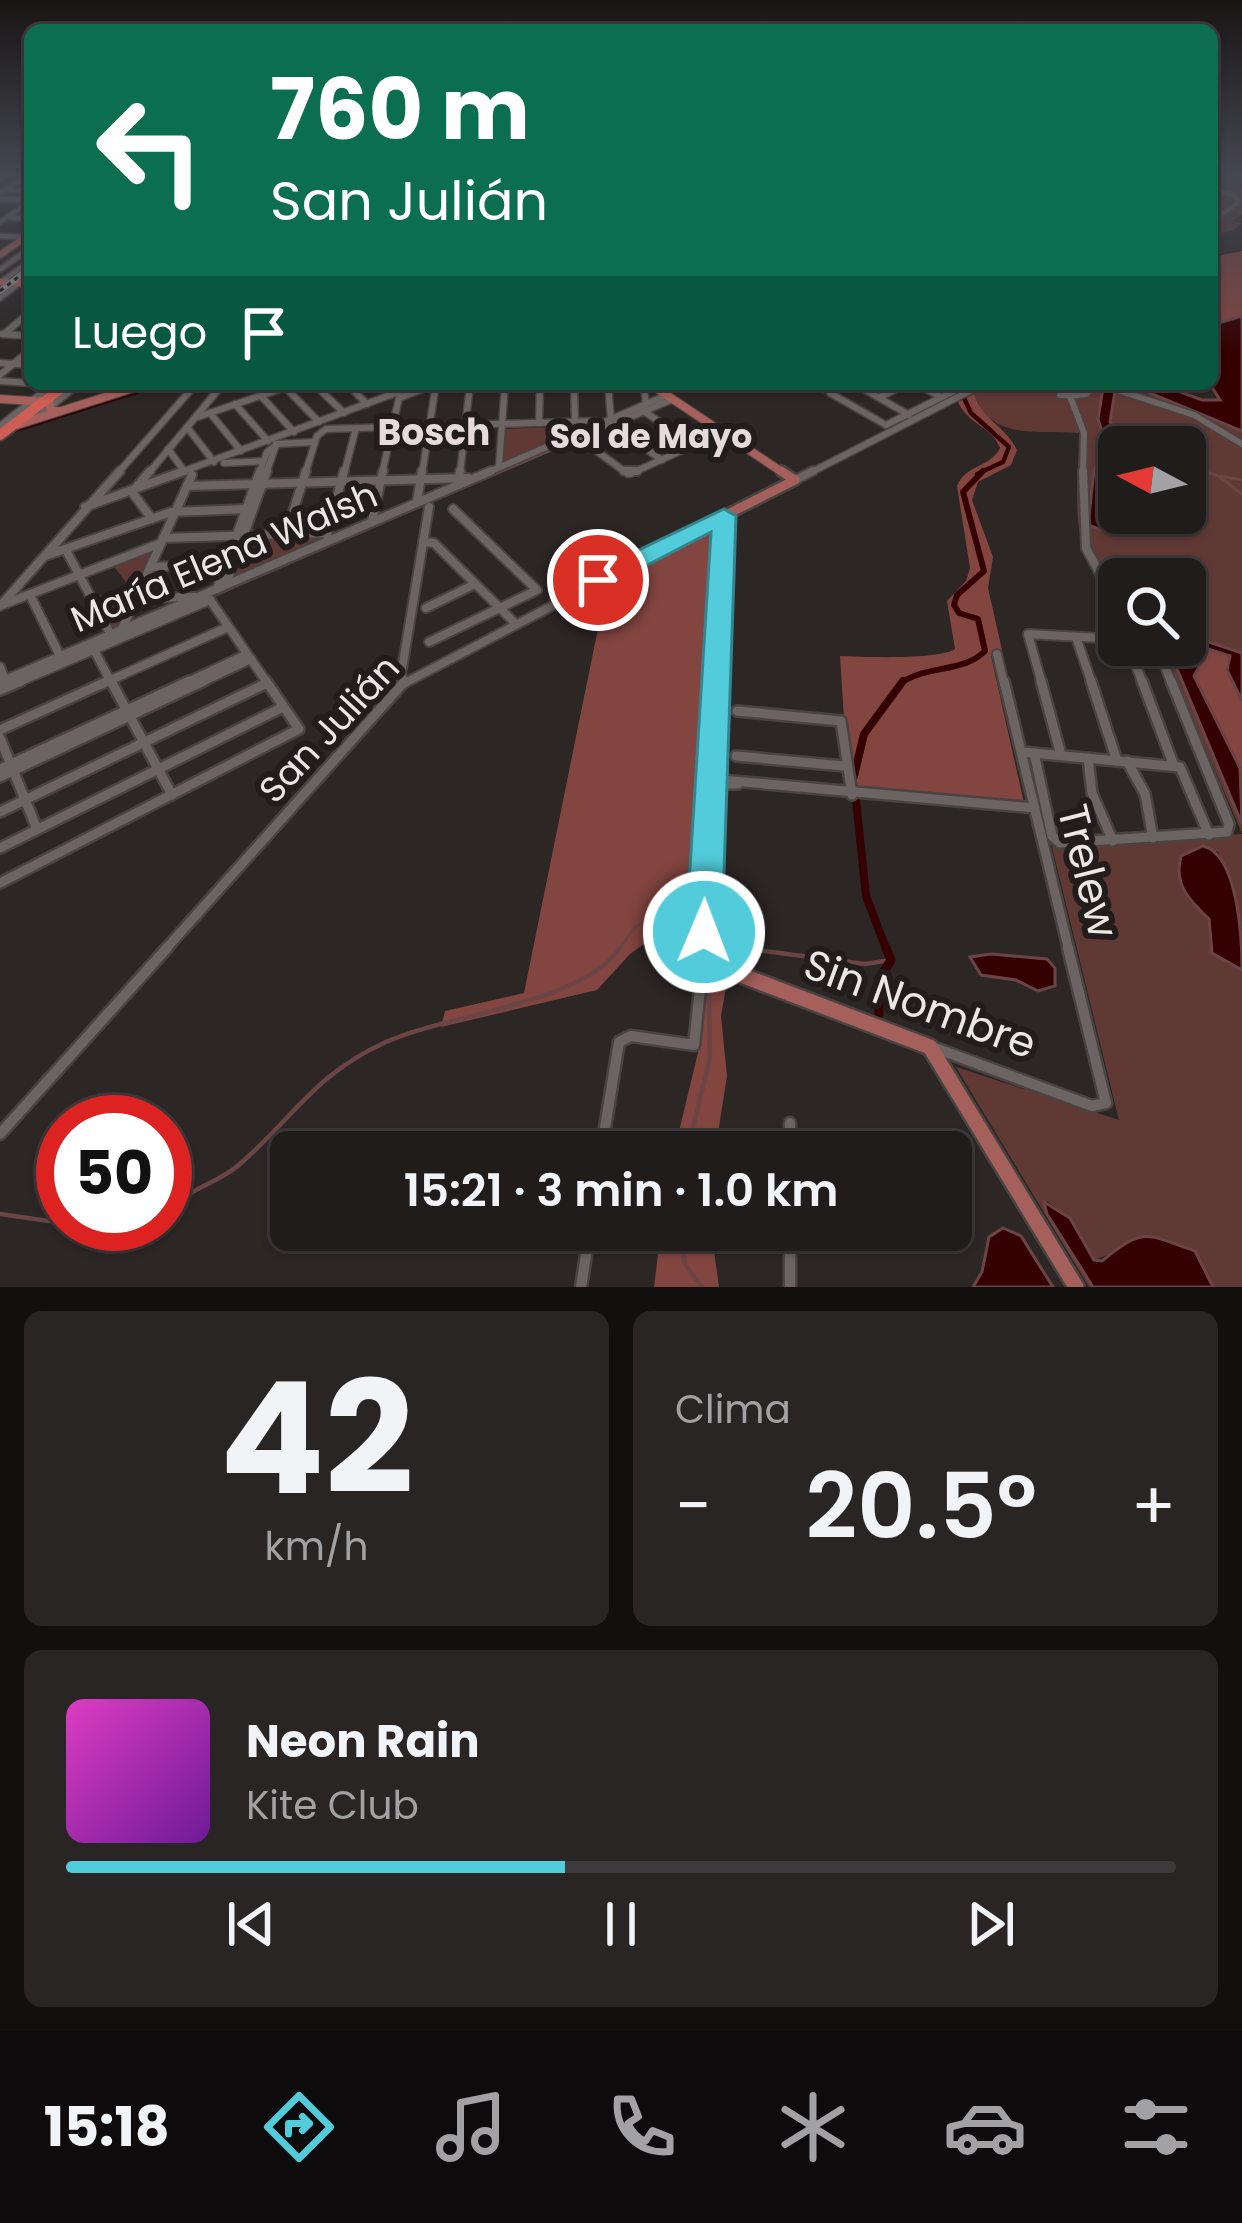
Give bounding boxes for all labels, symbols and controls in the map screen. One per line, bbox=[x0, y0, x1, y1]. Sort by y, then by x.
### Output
text: 760 m bbox=[270, 51, 530, 168]
icon: left bbox=[72, 72, 228, 228]
text: San Julián bbox=[270, 163, 548, 239]
icon: arrive bbox=[231, 300, 297, 366]
text: Luego bbox=[72, 301, 207, 364]
district label: Bosch bbox=[378, 407, 490, 458]
district label: Sol de Mayo bbox=[550, 413, 752, 460]
north arrow bbox=[1098, 426, 1206, 534]
map controls bbox=[1098, 426, 1206, 666]
street label: María Elena Walsh bbox=[63, 469, 385, 645]
pin bbox=[547, 529, 649, 631]
icon: arrive bbox=[565, 547, 631, 613]
button: search bbox=[1098, 558, 1206, 666]
street label: San Julián bbox=[247, 644, 411, 814]
street label: Trelew bbox=[1043, 798, 1133, 944]
position arrow bbox=[641, 869, 767, 995]
street label: Sin Nombre bbox=[796, 935, 1044, 1073]
speed limit sign: 50 bbox=[36, 1095, 192, 1251]
text: 15:21 · 3 min · 1.0 km bbox=[404, 1159, 838, 1222]
text: 42 bbox=[219, 1329, 414, 1548]
text: Clima bbox=[675, 1382, 791, 1437]
text: 20.5° bbox=[806, 1443, 1037, 1570]
text: − bbox=[675, 1460, 711, 1552]
text: + bbox=[1131, 1460, 1176, 1552]
text: km/h bbox=[265, 1519, 368, 1574]
text: Neon Rain bbox=[246, 1710, 480, 1773]
text: Kite Club bbox=[246, 1778, 419, 1833]
icon: previous bbox=[218, 1891, 284, 1957]
icon: pause bbox=[588, 1891, 654, 1957]
icon: next bbox=[958, 1891, 1024, 1957]
icon: directions bbox=[257, 2085, 341, 2169]
icon: music bbox=[429, 2085, 513, 2169]
icon: phone bbox=[600, 2085, 684, 2169]
icon: climate bbox=[771, 2085, 855, 2169]
icon: car bbox=[943, 2085, 1027, 2169]
icon: filters bbox=[1114, 2085, 1198, 2169]
text: 15:18 bbox=[44, 2089, 170, 2165]

